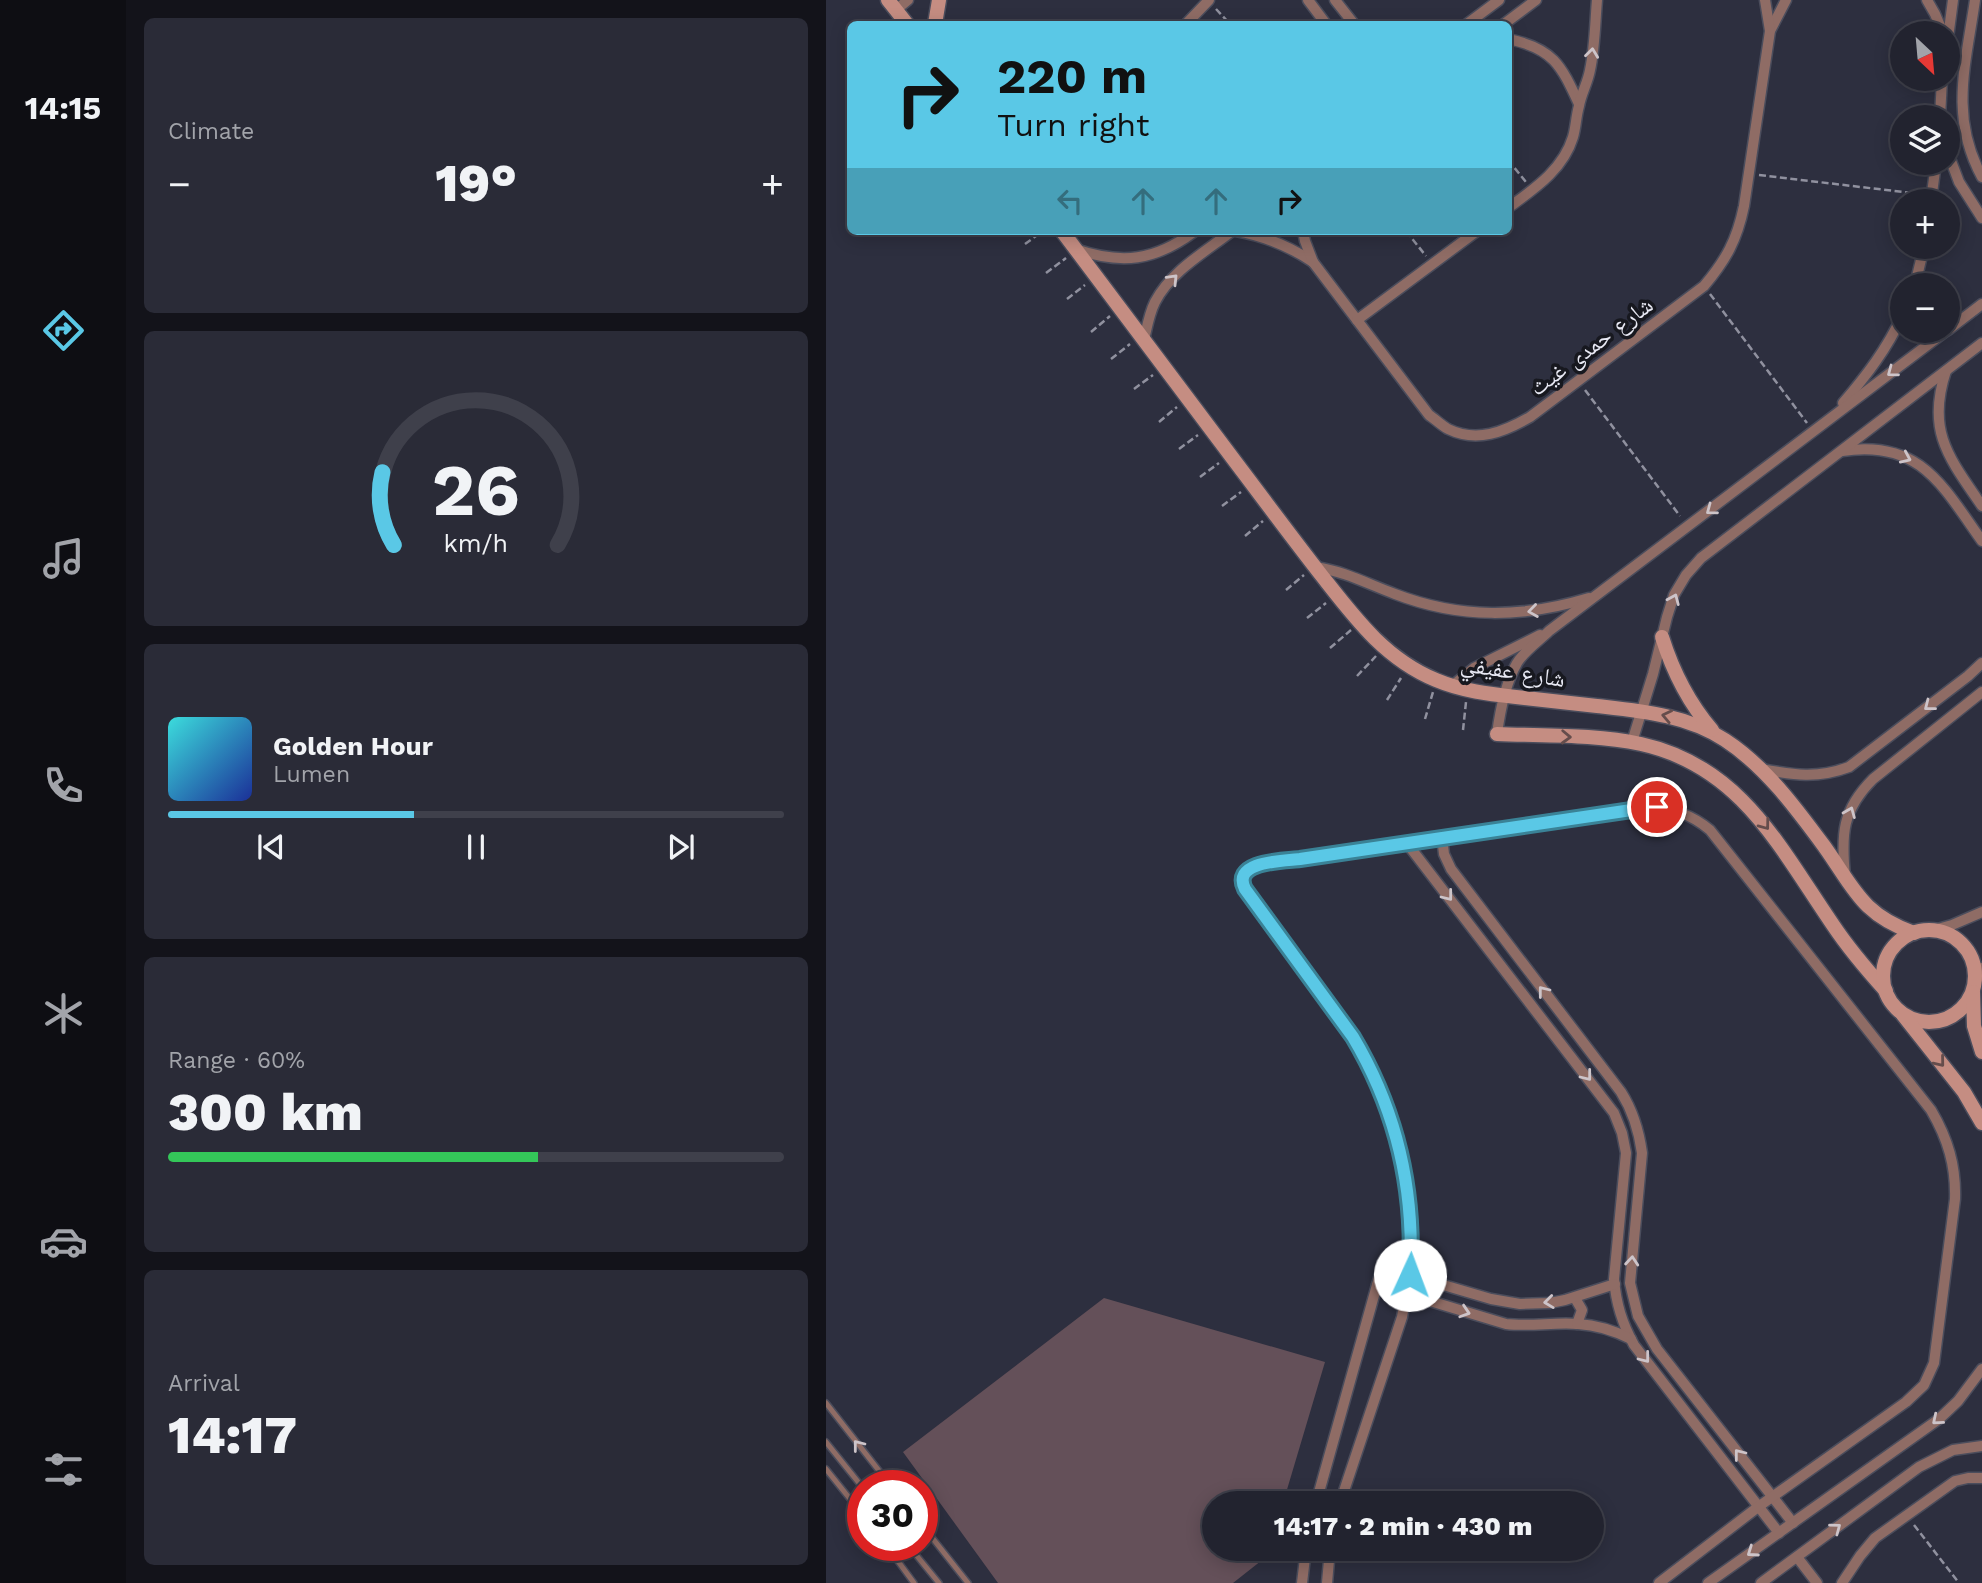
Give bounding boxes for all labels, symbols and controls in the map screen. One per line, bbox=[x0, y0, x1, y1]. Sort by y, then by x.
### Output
north arrow bbox=[1890, 21, 1960, 91]
map controls bbox=[1890, 21, 1960, 343]
text: 220 m bbox=[997, 47, 1147, 105]
one-way arrow bbox=[1585, 47, 1600, 59]
icon: right bbox=[882, 49, 973, 140]
text: 14:15 bbox=[25, 89, 101, 127]
button: layers bbox=[1890, 105, 1960, 175]
text: Turn right bbox=[997, 106, 1149, 144]
text: Climate bbox=[168, 118, 254, 145]
text: 19° bbox=[435, 153, 517, 214]
text: − bbox=[168, 162, 191, 206]
text: + bbox=[761, 162, 784, 206]
icon: left bbox=[1051, 182, 1089, 220]
icon: ahead bbox=[1124, 182, 1162, 220]
icon: ahead bbox=[1197, 182, 1235, 220]
icon: right bbox=[1270, 182, 1308, 220]
button: + bbox=[1890, 189, 1960, 259]
button: − bbox=[1890, 273, 1960, 343]
one-way arrow bbox=[1164, 275, 1177, 288]
street label: شارع حمدى غيث bbox=[1524, 291, 1659, 402]
icon: directions bbox=[39, 306, 88, 355]
one-way arrow bbox=[1887, 363, 1900, 376]
text: 26 bbox=[432, 447, 520, 533]
one-way arrow bbox=[1899, 450, 1911, 464]
one-way arrow bbox=[1706, 501, 1719, 514]
text: km/h bbox=[444, 528, 508, 557]
icon: music bbox=[39, 534, 88, 583]
one-way arrow bbox=[1666, 593, 1680, 606]
one-way arrow bbox=[1527, 603, 1538, 618]
street label: شارع عفيفي bbox=[1458, 650, 1567, 698]
one-way arrow bbox=[1925, 698, 1937, 711]
one-way arrow bbox=[1661, 710, 1673, 725]
one-way arrow bbox=[1560, 730, 1571, 745]
text: Golden Hour bbox=[273, 731, 433, 761]
icon: phone bbox=[39, 761, 88, 810]
text: Lumen bbox=[273, 761, 350, 788]
pin bbox=[1627, 777, 1687, 837]
icon: arrive bbox=[1638, 788, 1676, 826]
one-way arrow bbox=[1841, 807, 1855, 819]
one-way arrow bbox=[1757, 818, 1769, 830]
icon: previous bbox=[252, 828, 290, 866]
icon: pause bbox=[457, 828, 495, 866]
icon: next bbox=[662, 828, 700, 866]
one-way arrow bbox=[1439, 888, 1452, 900]
one-way arrow bbox=[1539, 986, 1552, 998]
icon: climate bbox=[39, 989, 88, 1038]
text: Range · 60% bbox=[168, 1047, 305, 1074]
one-way arrow bbox=[1932, 1054, 1944, 1067]
one-way arrow bbox=[1579, 1068, 1592, 1081]
text: 300 km bbox=[168, 1082, 363, 1143]
icon: car bbox=[39, 1217, 88, 1266]
position arrow bbox=[1373, 1238, 1447, 1312]
one-way arrow bbox=[1624, 1255, 1639, 1266]
one-way arrow bbox=[1543, 1295, 1555, 1310]
one-way arrow bbox=[1458, 1304, 1470, 1318]
one-way arrow bbox=[1636, 1350, 1649, 1363]
text: Arrival bbox=[168, 1370, 240, 1397]
text: 14:17 bbox=[168, 1405, 297, 1466]
one-way arrow bbox=[1932, 1412, 1945, 1424]
one-way arrow bbox=[854, 1440, 867, 1452]
icon: filters bbox=[39, 1445, 88, 1494]
one-way arrow bbox=[1735, 1449, 1748, 1461]
speed limit sign: 30 bbox=[847, 1470, 938, 1561]
text: 14:17 · 2 min · 430 m bbox=[1274, 1511, 1532, 1541]
one-way arrow bbox=[1828, 1524, 1841, 1537]
one-way arrow bbox=[1747, 1544, 1760, 1556]

